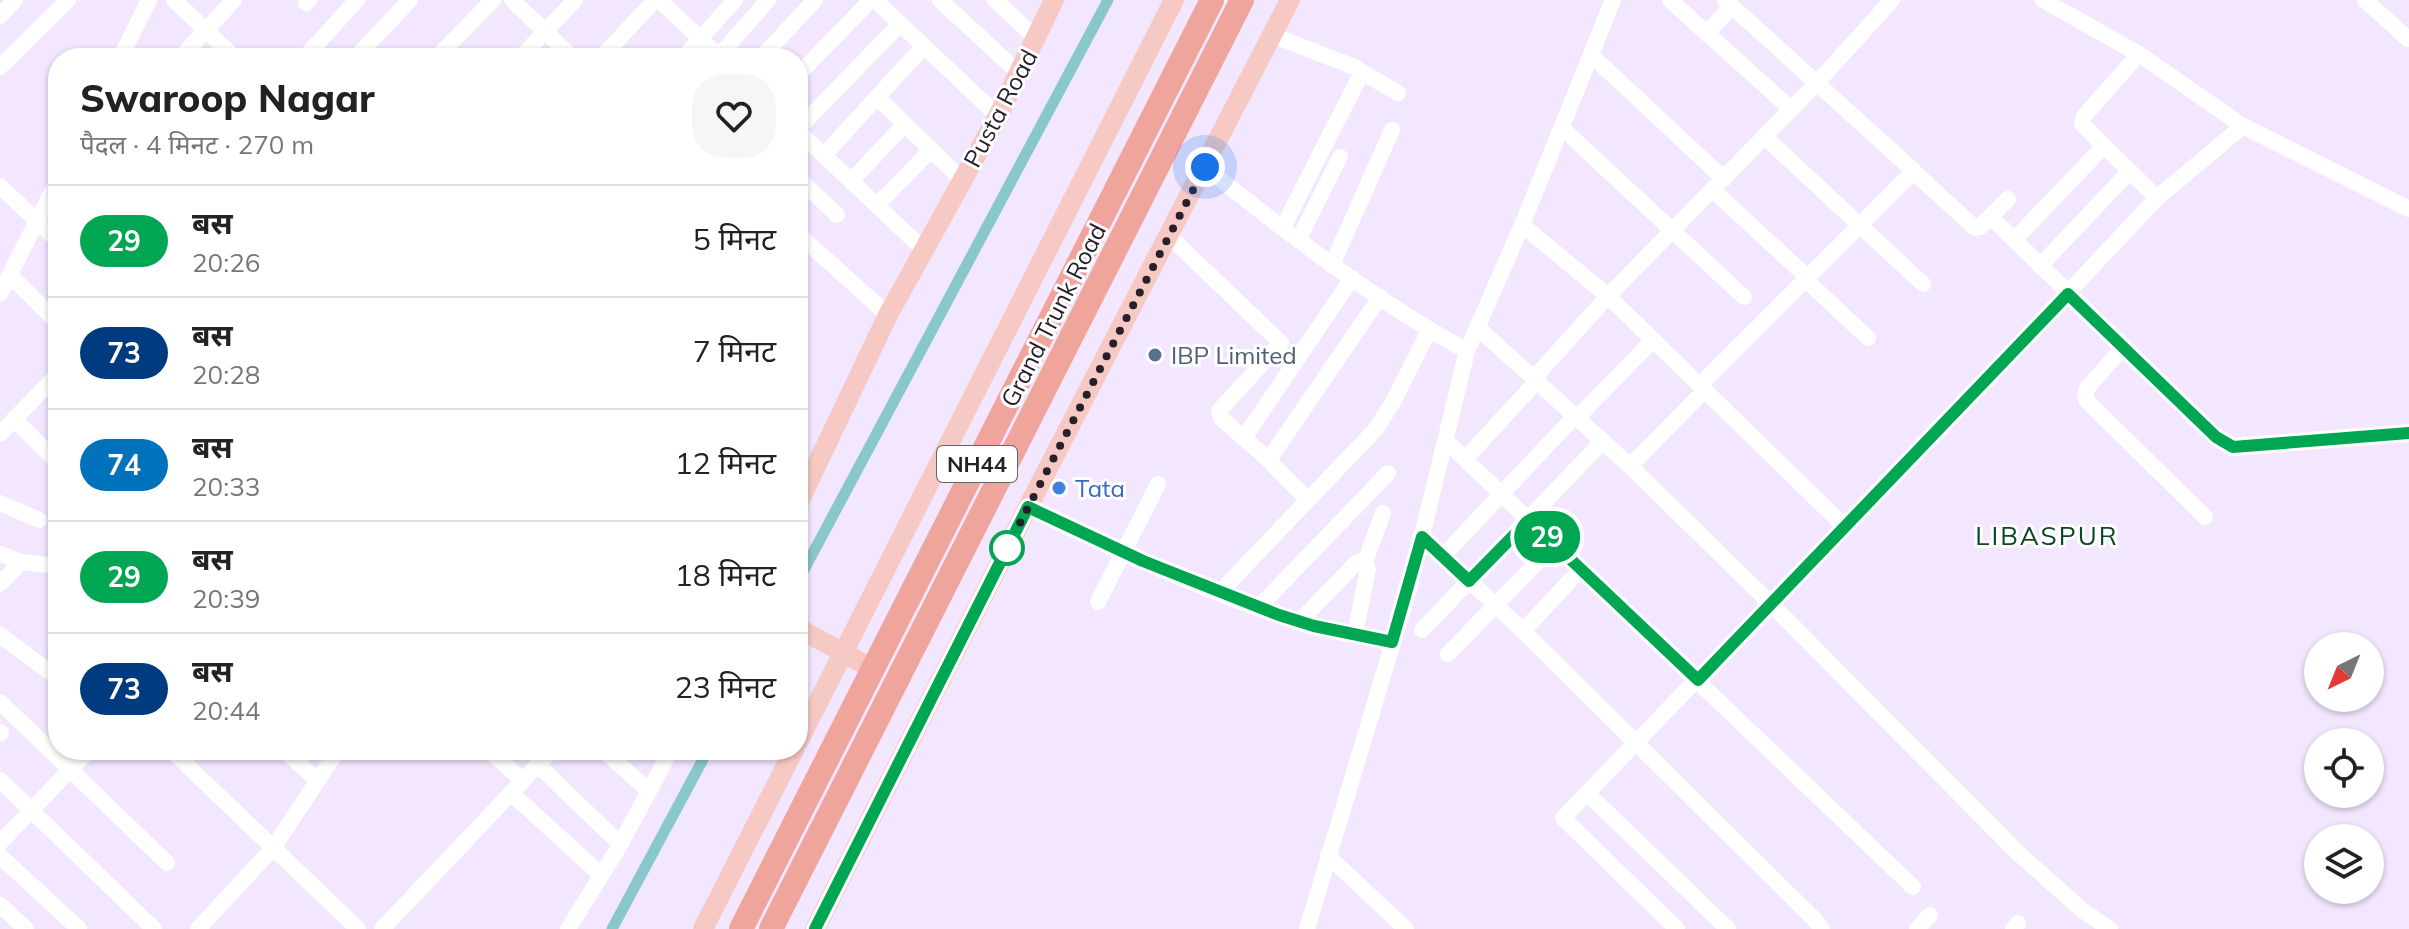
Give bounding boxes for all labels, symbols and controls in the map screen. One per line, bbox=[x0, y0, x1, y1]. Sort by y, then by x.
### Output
street label: Pusta Road bbox=[956, 44, 1044, 172]
text: Swaroop Nagar bbox=[80, 74, 375, 122]
button: heart bbox=[692, 74, 776, 158]
text: पैदल · 4 मिनट · 270 m bbox=[80, 128, 314, 161]
your location bbox=[1185, 147, 1225, 187]
text: बस bbox=[192, 204, 233, 242]
street label: Grand Trunk Road bbox=[994, 218, 1112, 412]
text: 5 मिनट bbox=[693, 220, 776, 258]
text: 29 bbox=[107, 223, 141, 258]
text: 20:26 bbox=[192, 246, 260, 279]
text: बस bbox=[192, 316, 233, 354]
text: 7 मिनट bbox=[693, 332, 776, 370]
text: 73 bbox=[107, 335, 141, 370]
place label: IBP Limited bbox=[1171, 340, 1297, 370]
marker: IBP Limited bbox=[1146, 346, 1164, 364]
text: 20:28 bbox=[192, 358, 260, 391]
text: बस bbox=[192, 428, 233, 466]
text: 12 मिनट bbox=[675, 444, 776, 482]
road number: NH44 bbox=[937, 446, 1017, 482]
text: 74 bbox=[107, 447, 141, 482]
text: 20:33 bbox=[192, 470, 260, 503]
place label: Tata bbox=[1075, 473, 1125, 503]
marker: Tata bbox=[1050, 479, 1068, 497]
line badge: 29 bbox=[1511, 511, 1583, 563]
text: 29 bbox=[1530, 519, 1564, 554]
district label: LIBASPUR bbox=[1975, 519, 2119, 552]
unlabelled marker bbox=[990, 531, 1024, 565]
text: बस bbox=[192, 540, 233, 578]
text: 18 मिनट bbox=[675, 556, 776, 594]
text: 29 bbox=[107, 559, 141, 594]
text: 20:39 bbox=[192, 582, 260, 615]
north arrow bbox=[2304, 632, 2384, 712]
map controls bbox=[2304, 632, 2384, 904]
text: बस bbox=[192, 652, 233, 690]
text: 23 मिनट bbox=[675, 668, 776, 706]
text: 73 bbox=[107, 671, 141, 706]
text: 20:44 bbox=[192, 694, 260, 727]
button: locate bbox=[2304, 728, 2384, 808]
button: layers bbox=[2304, 824, 2384, 904]

